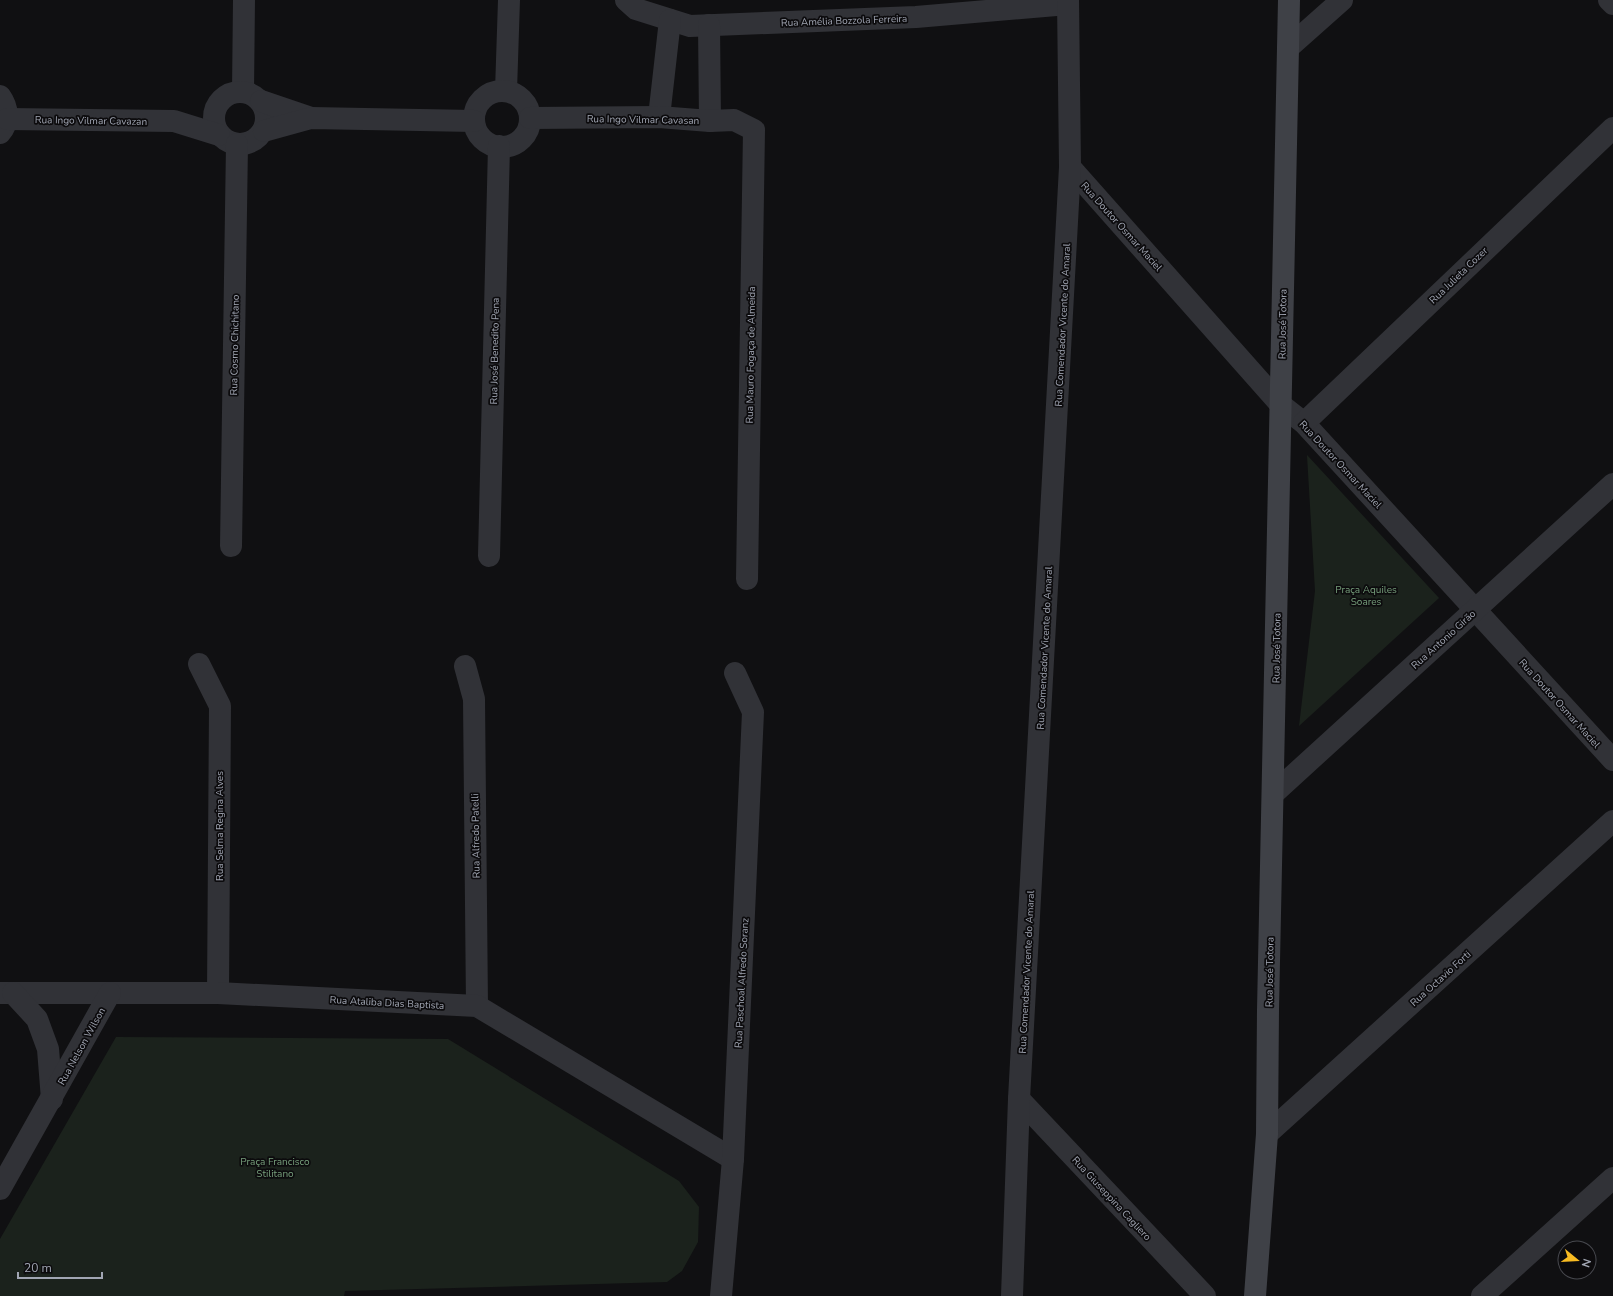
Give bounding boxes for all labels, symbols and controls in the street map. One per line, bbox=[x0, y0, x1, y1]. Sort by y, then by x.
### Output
street label: Rua Amélia Bozzola Ferreira bbox=[781, 12, 907, 30]
street label: Rua Ingo Vilmar Cavasan bbox=[587, 112, 699, 128]
street label: Rua Ingo Vilmar Cavazan bbox=[35, 113, 147, 129]
street label: Rua Doutor Osmar Maciel bbox=[1077, 179, 1165, 274]
street label: Rua Comendador Vicente do Amaral bbox=[1052, 243, 1074, 407]
street label: Rua Julieta Cozer bbox=[1426, 244, 1491, 307]
street label: Rua Mauro Fogaça de Almeida bbox=[743, 286, 759, 424]
street label: Rua José Totora bbox=[1275, 289, 1291, 359]
street label: Rua Cosmo Chichitano bbox=[227, 294, 243, 396]
street label: Rua José Benedito Pena bbox=[487, 297, 503, 405]
street label: Rua Doutor Osmar Maciel bbox=[1296, 418, 1385, 512]
street label: Rua Comendador Vicente do Amaral bbox=[1034, 566, 1056, 730]
park label: Praça Aquiles Soares bbox=[1335, 583, 1397, 609]
street label: Rua Antonio Girão bbox=[1408, 607, 1479, 672]
street label: Rua José Totora bbox=[1269, 613, 1285, 683]
street label: Rua Doutor Osmar Maciel bbox=[1515, 656, 1603, 751]
street label: Rua Selma Regina Alves bbox=[213, 771, 227, 881]
street label: Rua Alfredo Patelli bbox=[468, 793, 484, 879]
street label: Rua Comendador Vicente do Amaral bbox=[1016, 890, 1038, 1054]
street label: Rua Paschoal Alfredo Soranz bbox=[732, 917, 752, 1048]
street label: Rua José Totora bbox=[1262, 937, 1278, 1007]
street label: Rua Octavio Forti bbox=[1407, 948, 1474, 1010]
street label: Rua Ataliba Dias Baptista bbox=[329, 993, 445, 1013]
street label: Rua Nelson Wilson bbox=[55, 1005, 109, 1088]
street label: Rua Giuseppina Cagliero bbox=[1068, 1154, 1154, 1244]
park label: Praça Francisco Stilitano bbox=[240, 1155, 310, 1181]
north arrow bbox=[1557, 1240, 1597, 1280]
scale bar bbox=[18, 1254, 102, 1280]
text: N bbox=[1578, 1257, 1594, 1269]
text: 20 m bbox=[24, 1260, 52, 1276]

